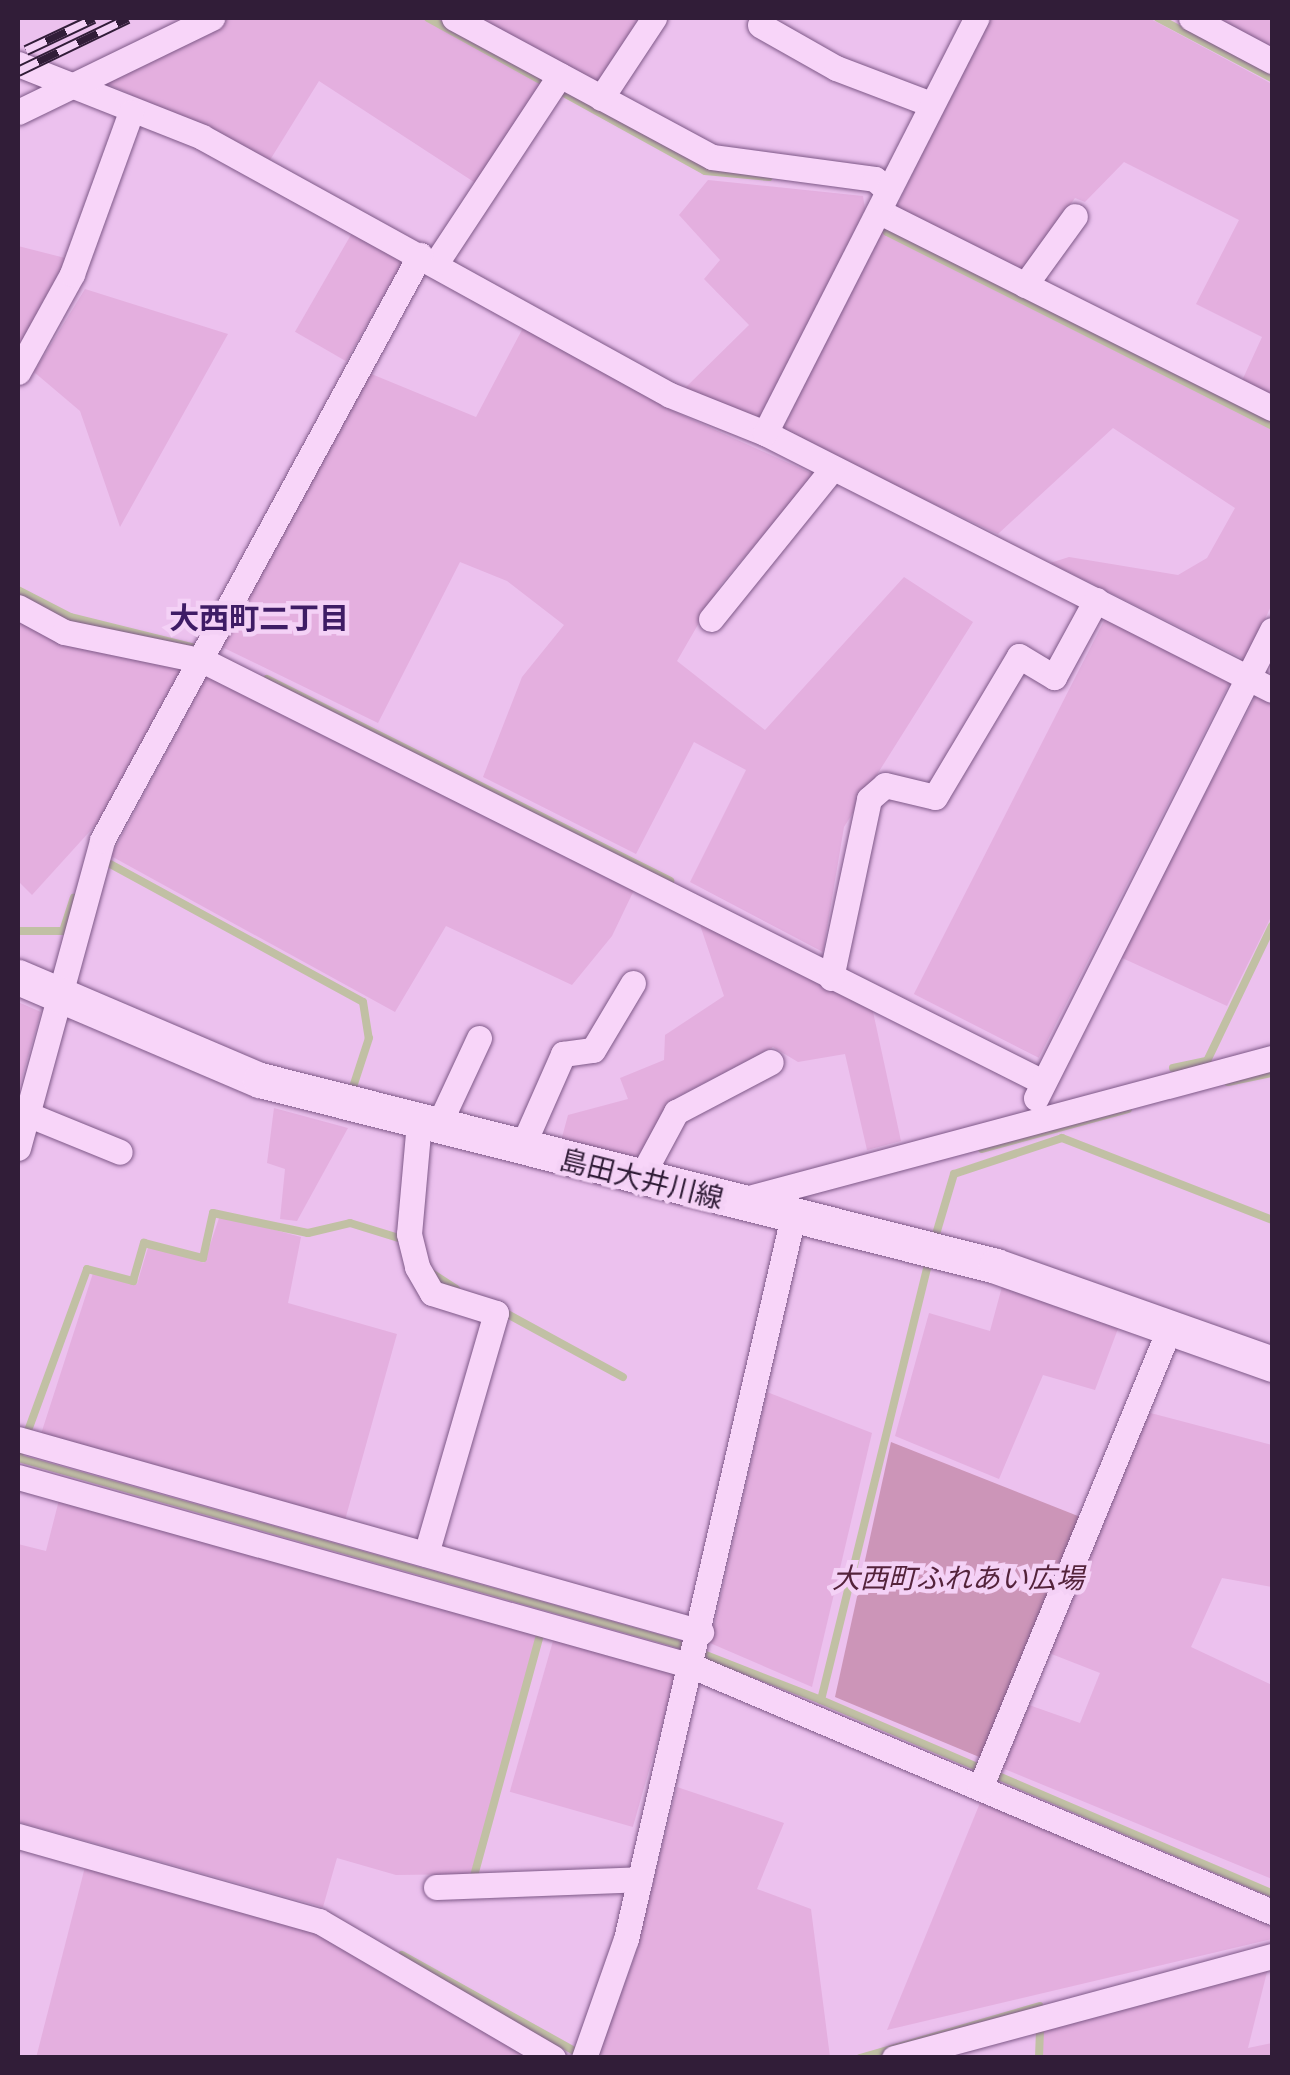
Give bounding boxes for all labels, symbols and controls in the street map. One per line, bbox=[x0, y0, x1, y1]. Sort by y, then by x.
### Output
district label: 大西町二丁目 bbox=[169, 600, 349, 636]
street label: 島田大井川線 bbox=[556, 1141, 728, 1215]
park label: 大西町ふれあい広場 bbox=[832, 1560, 1084, 1594]

